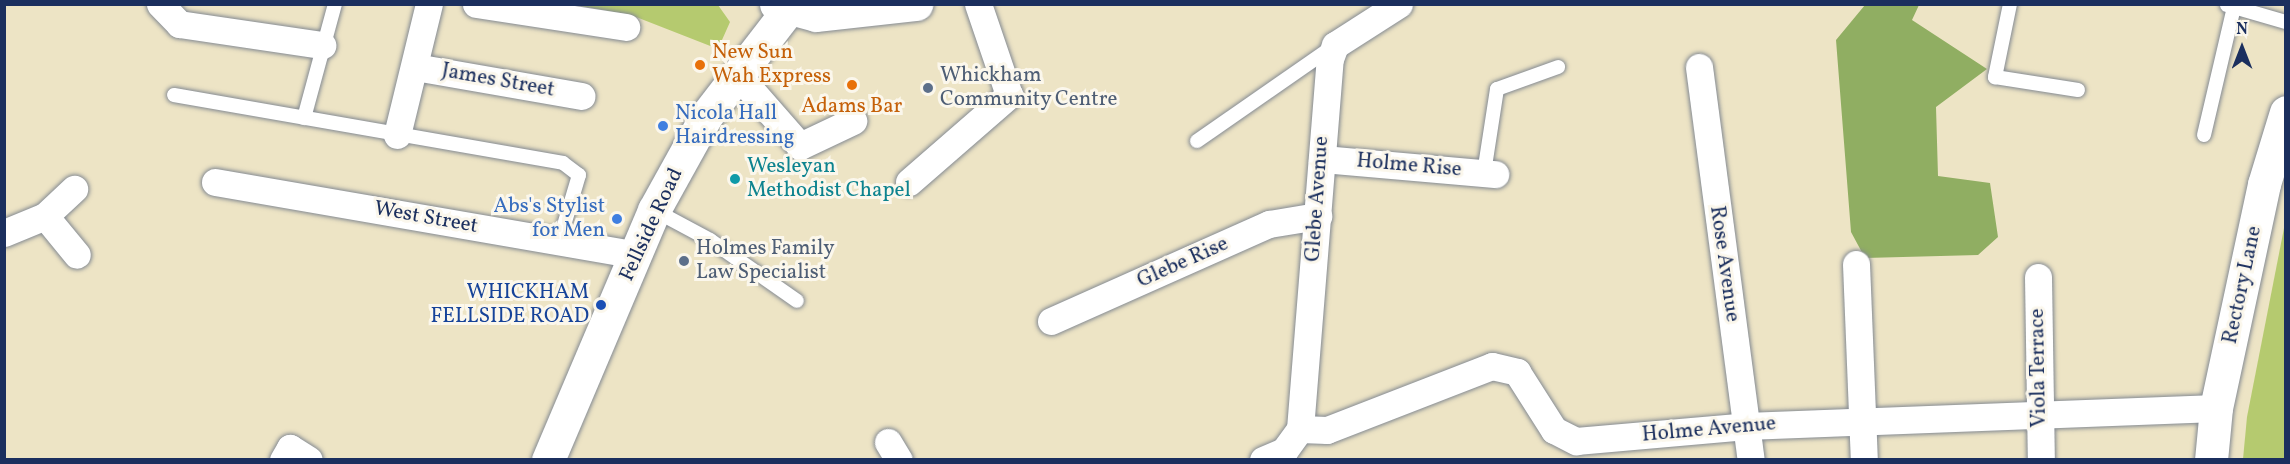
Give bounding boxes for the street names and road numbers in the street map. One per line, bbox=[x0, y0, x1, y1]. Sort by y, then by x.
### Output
street label: James Street bbox=[440, 59, 556, 103]
street label: Glebe Avenue bbox=[1301, 135, 1335, 263]
street label: Holme Rise bbox=[1355, 149, 1463, 183]
street label: Fellside Road bbox=[615, 164, 689, 286]
street label: West Street bbox=[372, 196, 480, 240]
street label: Rose Avenue bbox=[1703, 204, 1745, 324]
street label: Rectory Lane bbox=[2218, 223, 2268, 347]
street label: Glebe Rise bbox=[1134, 232, 1232, 294]
street label: Viola Terrace bbox=[2025, 308, 2053, 428]
street label: Holme Avenue bbox=[1641, 412, 1777, 448]

